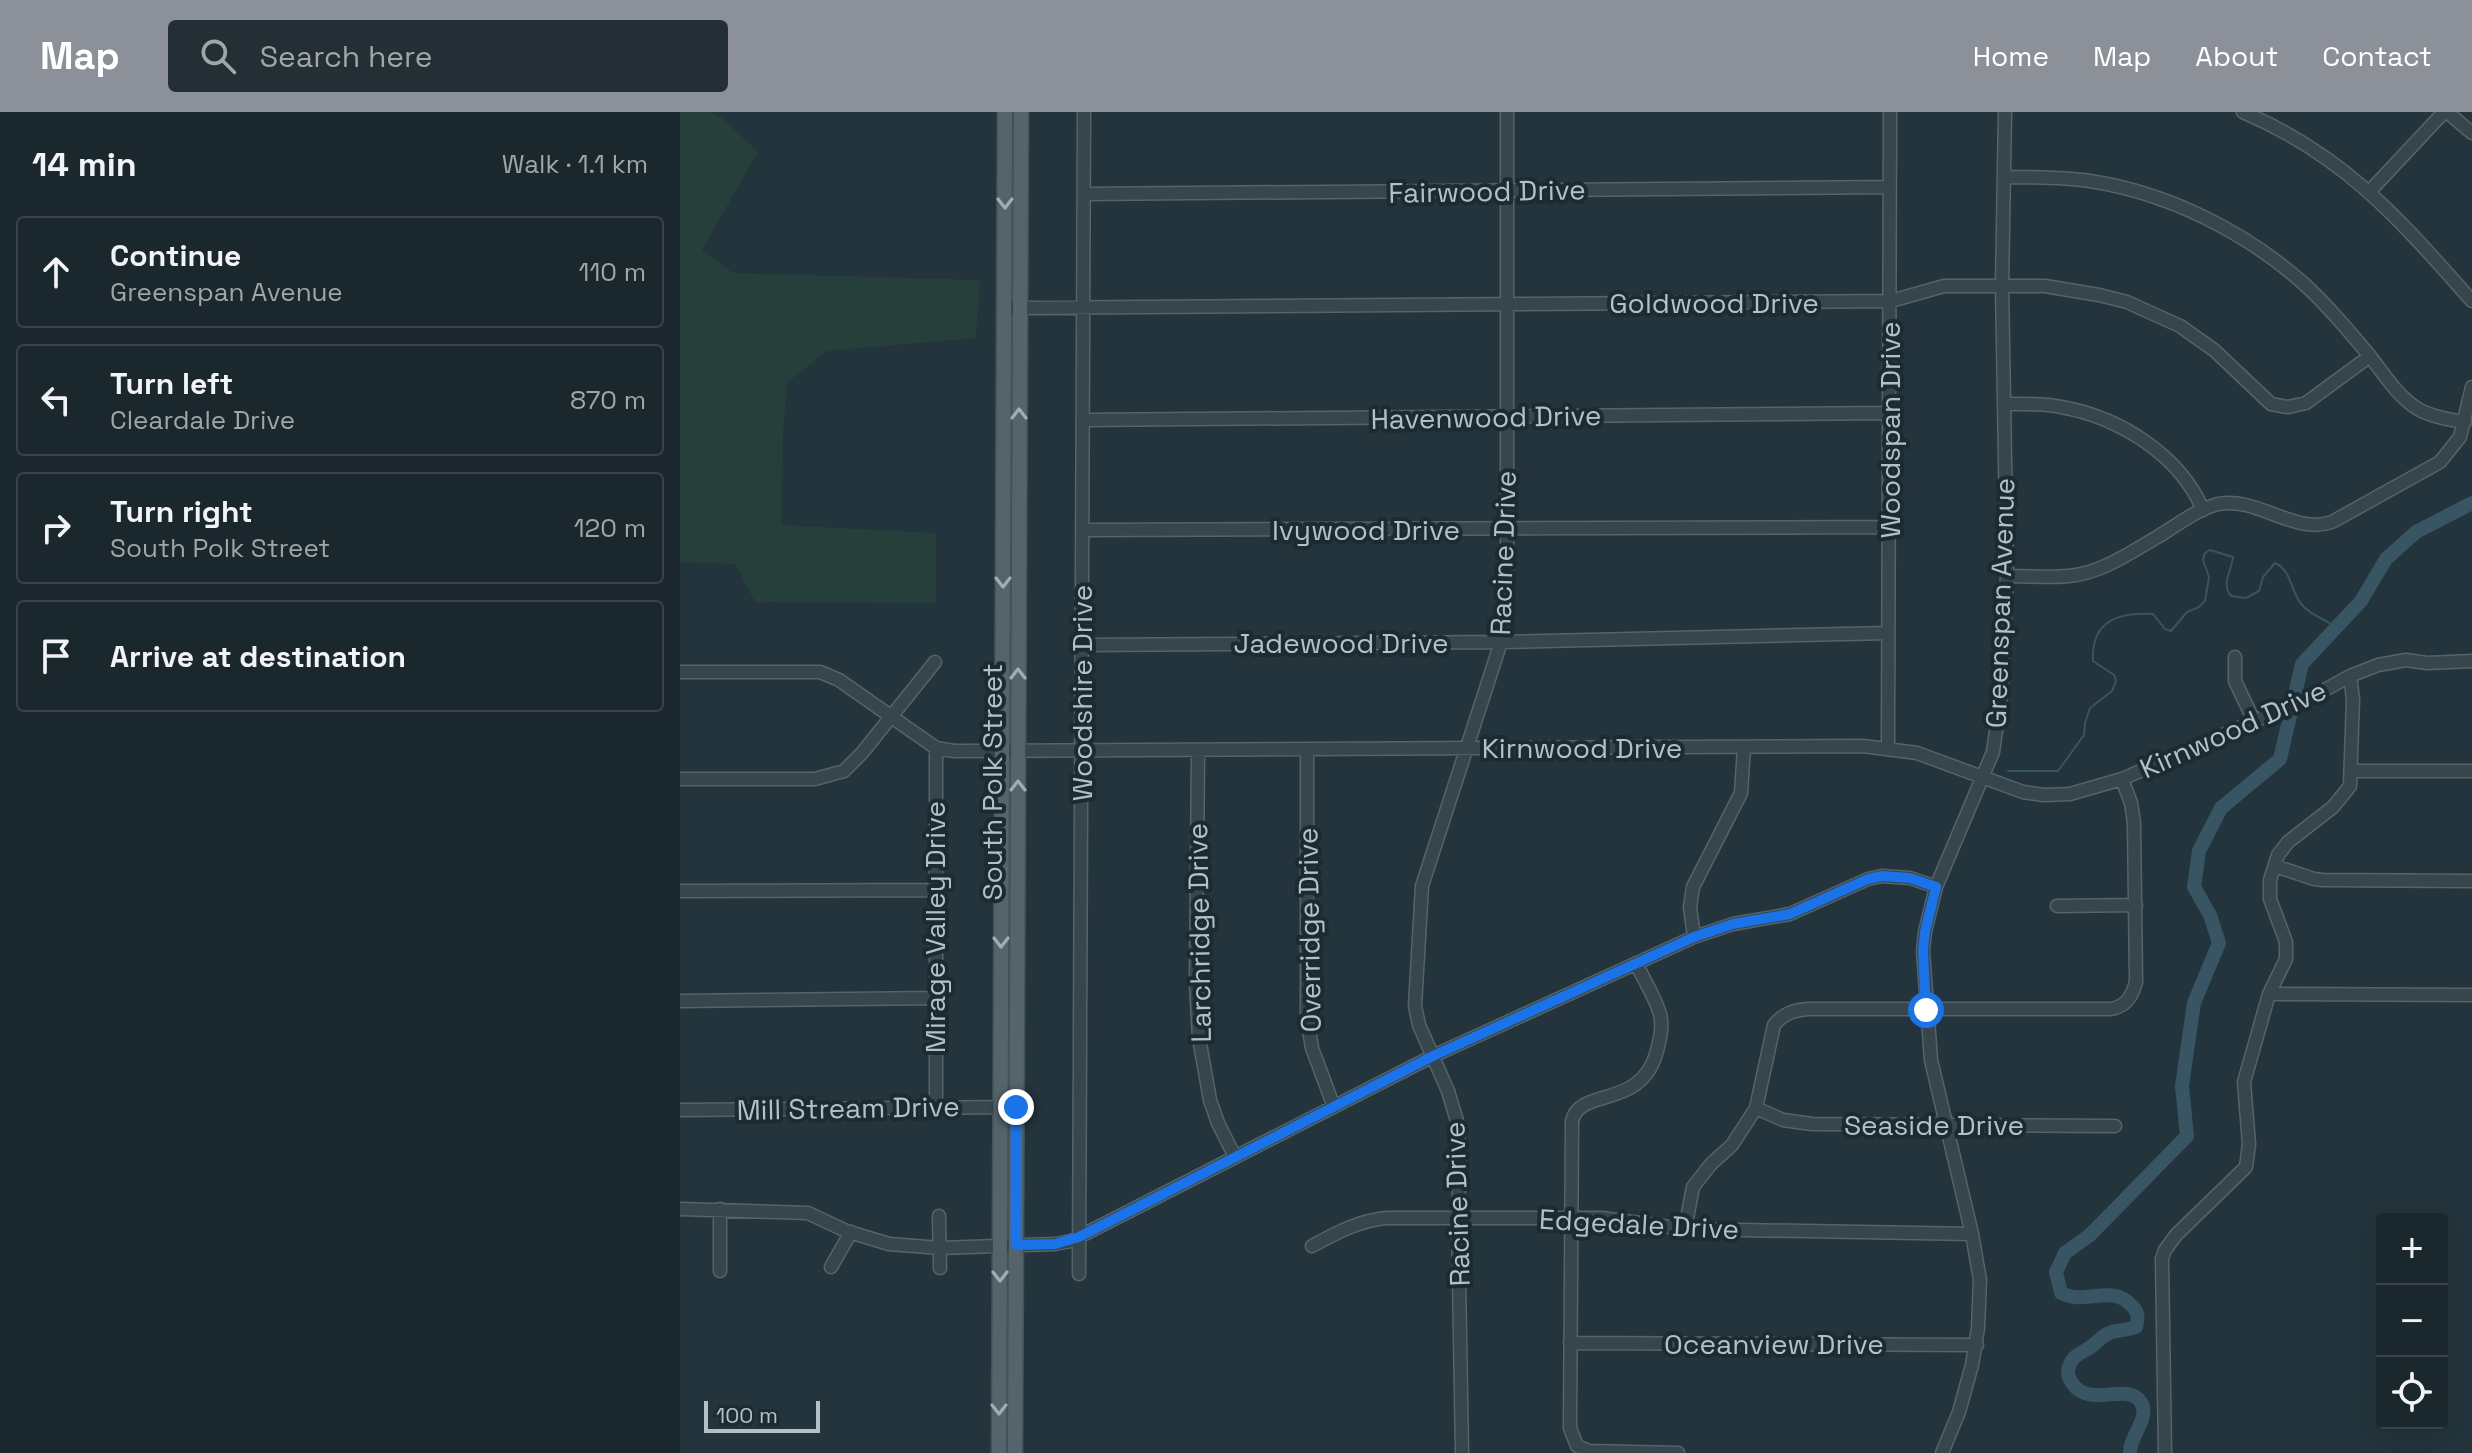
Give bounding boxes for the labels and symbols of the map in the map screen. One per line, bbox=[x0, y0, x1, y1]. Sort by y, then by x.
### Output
street label: Fairwood Drive bbox=[1388, 171, 1586, 211]
one-way arrow bbox=[996, 197, 1014, 210]
street label: Goldwood Drive bbox=[1609, 285, 1819, 321]
street label: Woodspan Drive bbox=[1872, 321, 1908, 539]
street label: Havenwood Drive bbox=[1370, 397, 1602, 437]
one-way arrow bbox=[1010, 407, 1028, 420]
street label: Racine Drive bbox=[1482, 470, 1524, 636]
street label: Greenspan Avenue bbox=[1978, 477, 2022, 729]
street label: Ivywood Drive bbox=[1272, 512, 1460, 548]
one-way arrow bbox=[994, 576, 1012, 589]
street label: Woodshire Drive bbox=[1064, 585, 1100, 801]
street label: Jadewood Drive bbox=[1233, 625, 1449, 661]
street label: South Polk Street bbox=[974, 663, 1010, 901]
one-way arrow bbox=[1009, 667, 1027, 680]
street label: Kirnwood Drive bbox=[2134, 672, 2332, 786]
street label: Kirnwood Drive bbox=[1482, 730, 1682, 766]
one-way arrow bbox=[1009, 779, 1027, 792]
street label: Mirage Valley Drive bbox=[917, 801, 953, 1053]
street label: Larchridge Drive bbox=[1179, 823, 1219, 1043]
street label: Overridge Drive bbox=[1289, 827, 1329, 1033]
one-way arrow bbox=[993, 936, 1010, 949]
route start bbox=[1908, 992, 1944, 1028]
street label: Mill Stream Drive bbox=[736, 1088, 960, 1128]
route end bbox=[998, 1089, 1034, 1125]
street label: Seaside Drive bbox=[1844, 1107, 2024, 1143]
street label: Racine Drive bbox=[1436, 1121, 1478, 1287]
street label: Edgedale Drive bbox=[1538, 1201, 1740, 1247]
one-way arrow bbox=[991, 1270, 1009, 1283]
street label: Oceanview Drive bbox=[1664, 1326, 1884, 1362]
scale bar bbox=[704, 1397, 820, 1433]
one-way arrow bbox=[991, 1403, 1008, 1416]

